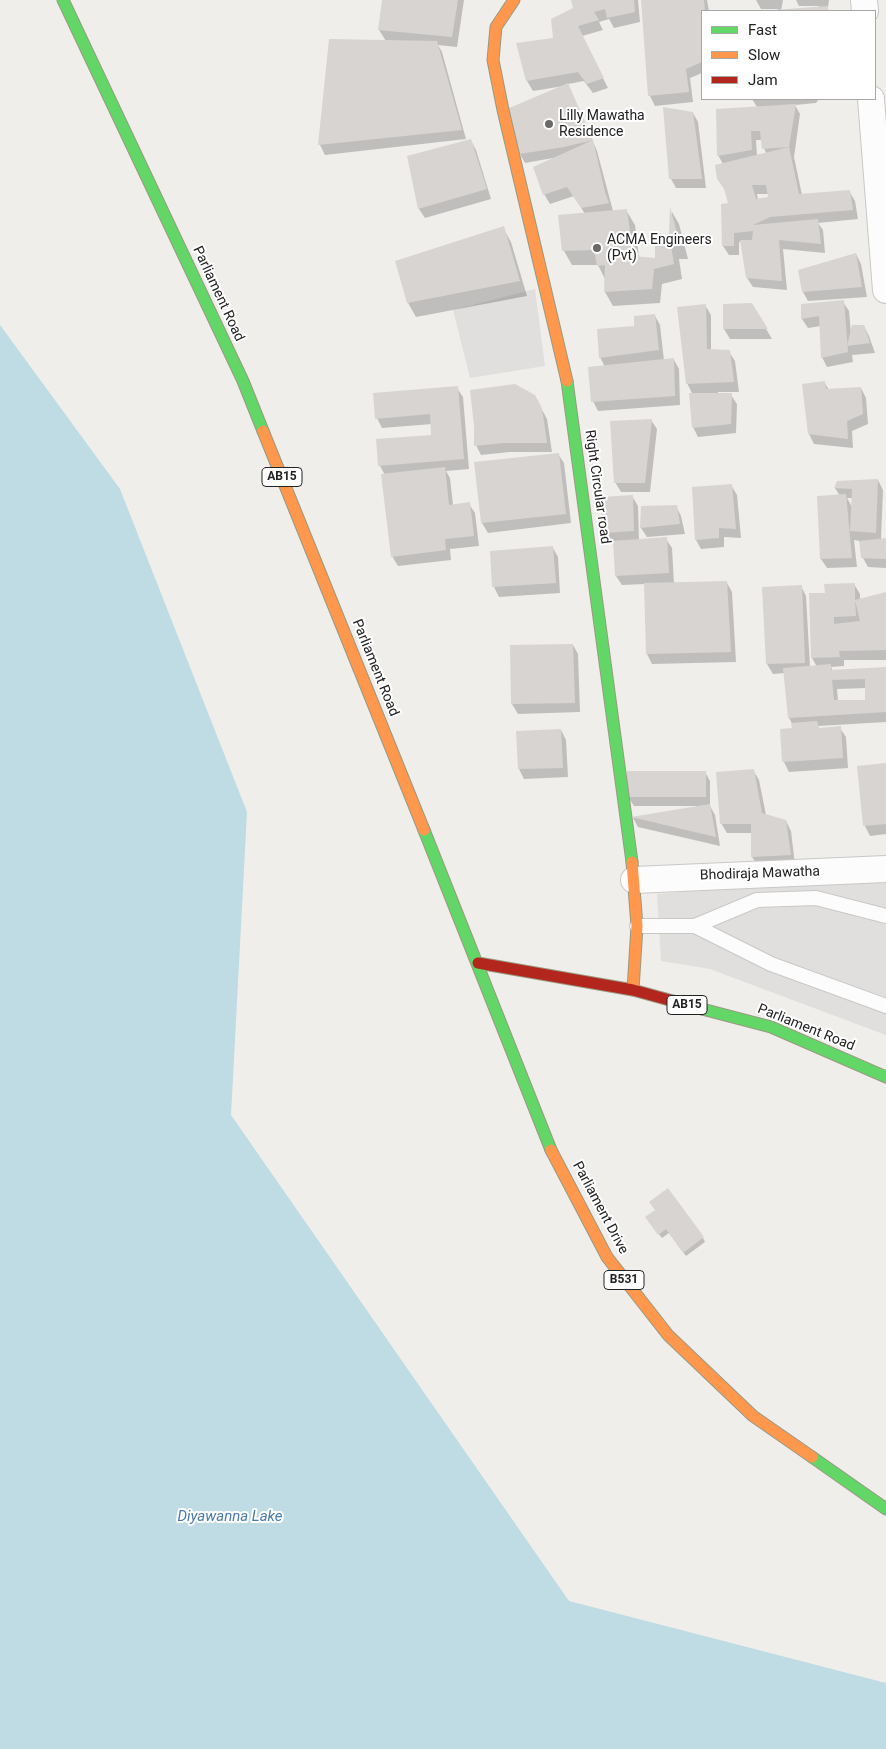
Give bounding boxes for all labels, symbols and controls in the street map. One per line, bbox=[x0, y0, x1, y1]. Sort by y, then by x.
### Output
legend bbox=[701, 10, 876, 100]
text: Fast bbox=[748, 21, 777, 39]
text: Slow bbox=[748, 46, 780, 64]
text: Jam bbox=[748, 71, 778, 89]
place label: Lilly Mawatha Residence bbox=[559, 108, 645, 140]
marker: Lilly Mawatha Residence bbox=[543, 118, 555, 130]
place label: ACMA Engineers (Pvt) bbox=[607, 232, 712, 264]
marker: ACMA Engineers (Pvt) bbox=[591, 242, 603, 254]
street label: Parliament Road bbox=[189, 244, 247, 344]
street label: Right Circular road bbox=[581, 429, 613, 545]
road number: AB15 bbox=[262, 468, 302, 487]
street label: Parliament Road bbox=[348, 617, 402, 719]
street label: Bhodiraja Mawatha bbox=[700, 864, 820, 884]
road number: AB15 bbox=[667, 996, 707, 1014]
street label: Parliament Road bbox=[755, 1001, 857, 1055]
street label: Parliament Drive bbox=[569, 1159, 631, 1257]
road number: B531 bbox=[604, 1270, 644, 1290]
water label: Diyawanna Lake bbox=[178, 1508, 282, 1526]

